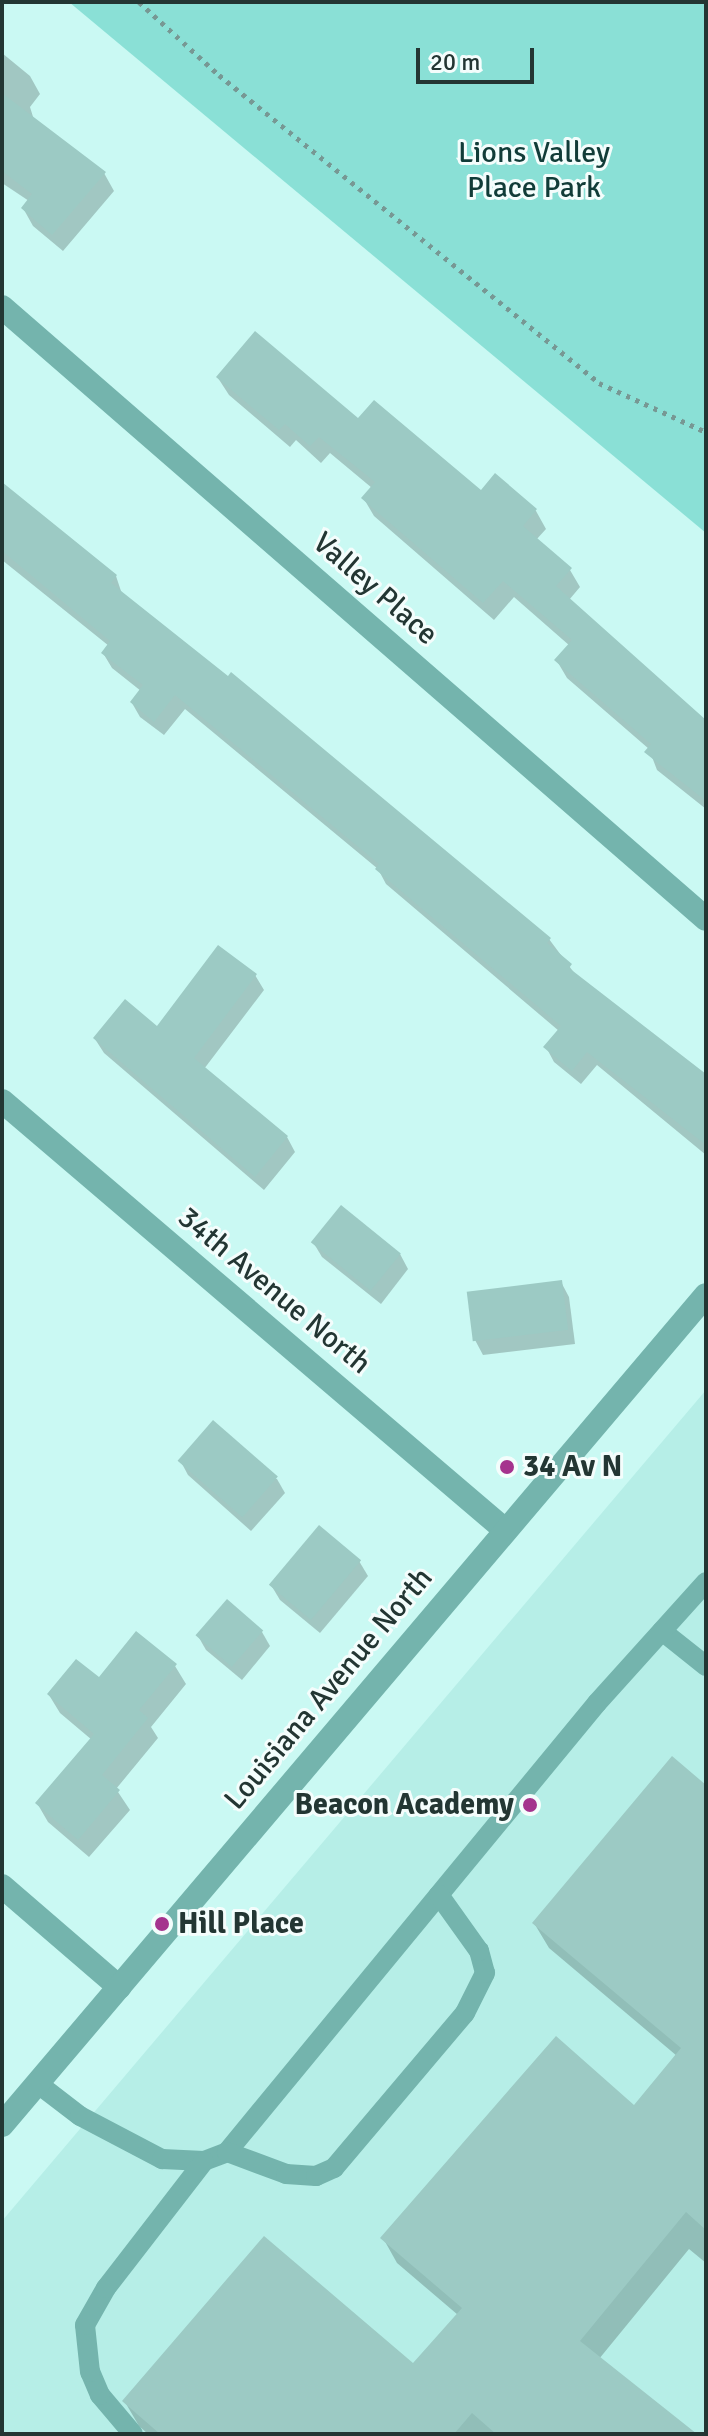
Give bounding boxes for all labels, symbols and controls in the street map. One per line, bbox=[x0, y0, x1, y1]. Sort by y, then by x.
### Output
scale bar bbox=[420, 32, 538, 82]
text: 20 m bbox=[430, 47, 480, 77]
park label: Lions Valley Place Park bbox=[458, 135, 610, 206]
street label: Valley Place bbox=[305, 525, 445, 653]
street label: 34th Avenue North bbox=[170, 1200, 378, 1382]
place label: 34 Av N bbox=[523, 1449, 622, 1485]
marker: 34 Av N bbox=[498, 1458, 516, 1476]
street label: Louisiana Avenue North bbox=[217, 1561, 441, 1817]
place label: Beacon Academy bbox=[295, 1787, 514, 1823]
marker: Beacon Academy bbox=[521, 1796, 539, 1814]
place label: Hill Place bbox=[178, 1906, 304, 1942]
marker: Hill Place bbox=[153, 1915, 171, 1933]

